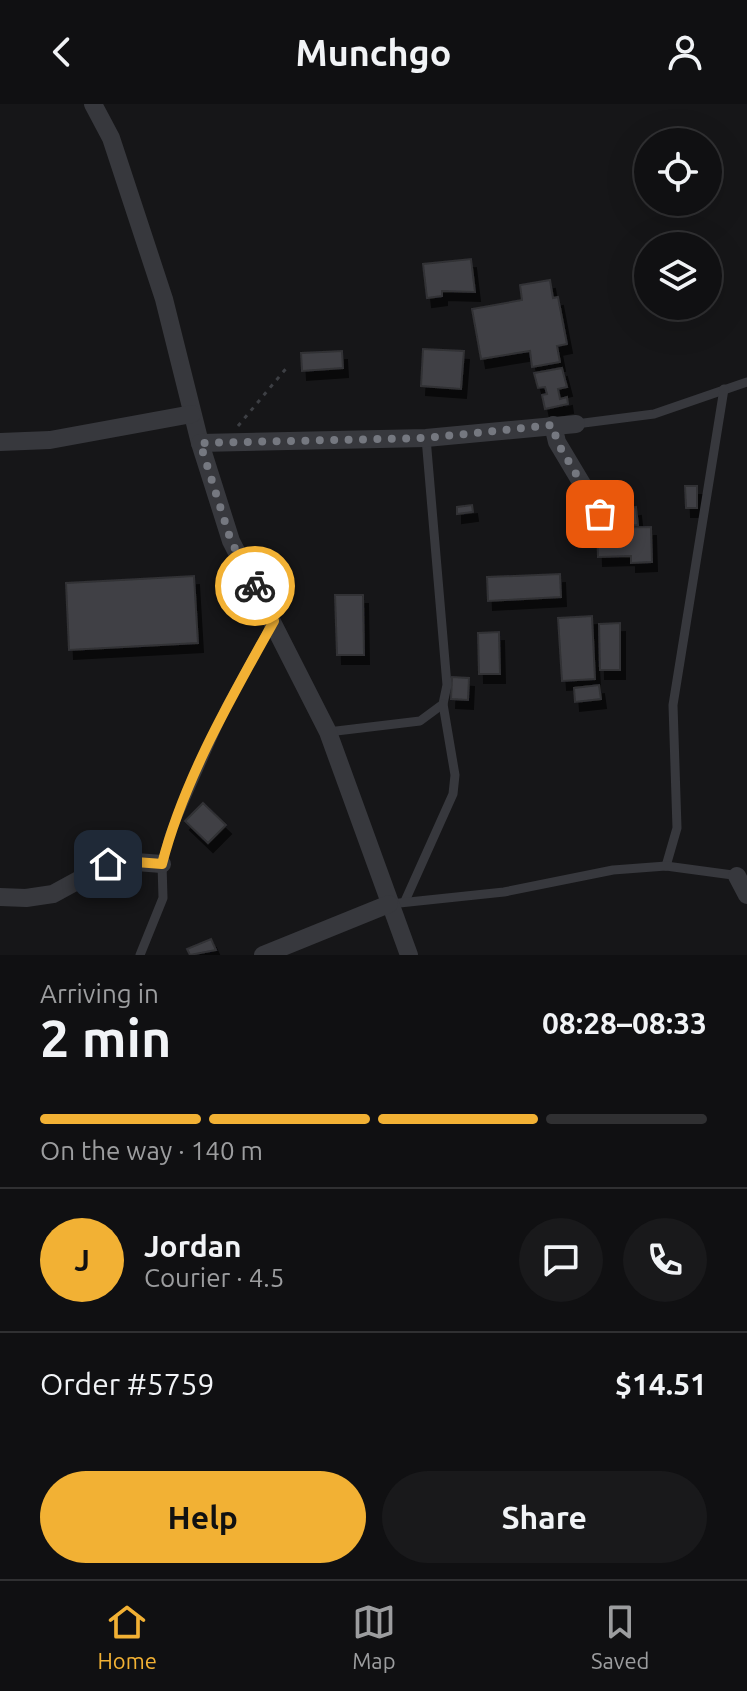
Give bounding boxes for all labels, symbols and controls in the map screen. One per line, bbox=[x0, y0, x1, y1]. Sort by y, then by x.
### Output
icon: back bbox=[40, 30, 84, 74]
icon: person bbox=[663, 30, 707, 74]
text: Munchgo bbox=[296, 32, 451, 73]
map controls bbox=[634, 128, 722, 320]
button: locate bbox=[634, 128, 722, 216]
button: layers bbox=[634, 232, 722, 320]
pin bbox=[566, 480, 634, 548]
icon: bag bbox=[578, 492, 622, 536]
courier bbox=[215, 546, 295, 626]
icon: bike bbox=[233, 564, 277, 608]
pin bbox=[74, 830, 142, 898]
icon: home bbox=[86, 842, 130, 886]
text: Arriving in bbox=[40, 979, 159, 1008]
text: 08:28–08:33 bbox=[542, 1006, 707, 1040]
text: 2 min bbox=[40, 1009, 171, 1067]
text: On the way · 140 m bbox=[40, 1136, 263, 1165]
button: chat bbox=[519, 1218, 603, 1302]
button: phone bbox=[623, 1218, 707, 1302]
text: Jordan bbox=[144, 1229, 242, 1263]
text: J bbox=[74, 1243, 90, 1277]
text: Courier · 4.5 bbox=[144, 1263, 284, 1292]
text: Order #5759 bbox=[40, 1367, 214, 1401]
text: $14.51 bbox=[615, 1367, 707, 1401]
button: Help bbox=[40, 1471, 366, 1563]
button: Share bbox=[382, 1471, 707, 1563]
tab: Home bbox=[98, 1600, 157, 1673]
tab: Map bbox=[352, 1600, 396, 1673]
tab: Saved bbox=[591, 1600, 649, 1673]

